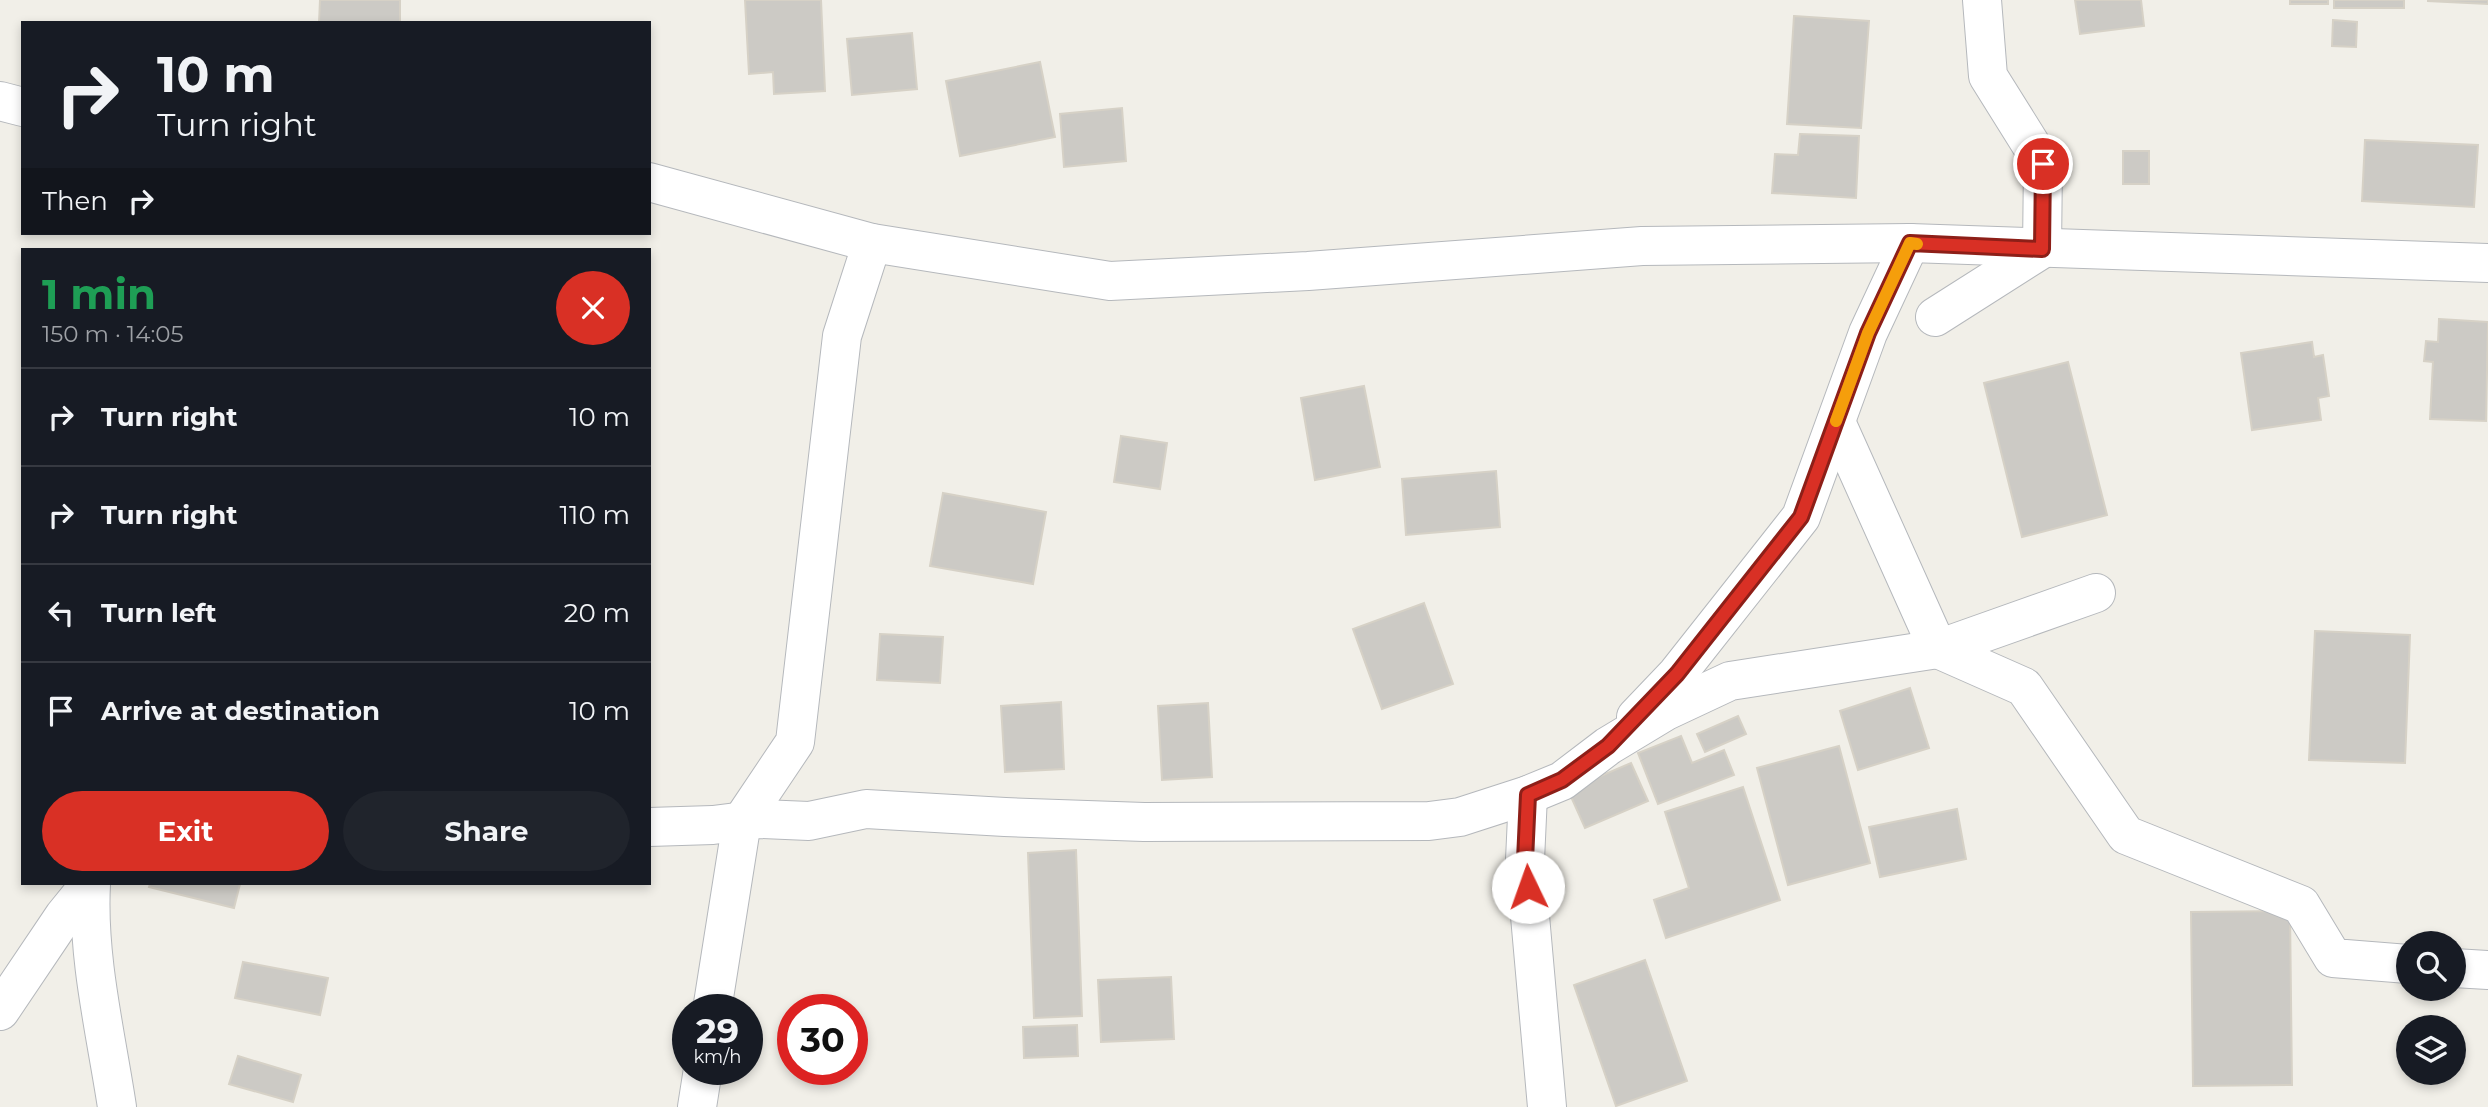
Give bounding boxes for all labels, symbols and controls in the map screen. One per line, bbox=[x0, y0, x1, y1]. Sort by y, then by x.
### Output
text: 10 m bbox=[157, 45, 275, 104]
icon: right bbox=[42, 49, 133, 140]
text: Turn right bbox=[157, 105, 317, 144]
pin bbox=[2013, 134, 2073, 194]
icon: arrive bbox=[2024, 145, 2062, 183]
icon: right bbox=[122, 182, 160, 220]
text: Then bbox=[42, 185, 108, 217]
text: 1 min bbox=[42, 268, 156, 320]
button: close bbox=[556, 271, 630, 345]
text: 150 m · 14:05 bbox=[42, 320, 184, 348]
icon: right bbox=[42, 398, 80, 436]
text: Turn right bbox=[101, 401, 237, 433]
text: 10 m bbox=[569, 401, 630, 433]
icon: right bbox=[42, 496, 80, 534]
text: Turn right bbox=[101, 499, 237, 531]
text: 110 m bbox=[560, 499, 630, 531]
icon: left bbox=[42, 594, 80, 632]
text: Turn left bbox=[101, 597, 217, 629]
text: 20 m bbox=[564, 597, 630, 629]
icon: arrive bbox=[42, 692, 80, 730]
text: Arrive at destination bbox=[101, 695, 380, 727]
text: 10 m bbox=[569, 695, 630, 727]
button: Exit bbox=[42, 791, 329, 871]
button: Share bbox=[343, 791, 630, 871]
position arrow bbox=[1491, 850, 1565, 924]
map controls bbox=[2396, 931, 2466, 1085]
button: search bbox=[2396, 931, 2466, 1001]
speed limit sign: 30 bbox=[777, 994, 868, 1085]
text: 29 bbox=[696, 1009, 739, 1052]
button: layers bbox=[2396, 1015, 2466, 1085]
text: km/h bbox=[693, 1046, 742, 1068]

